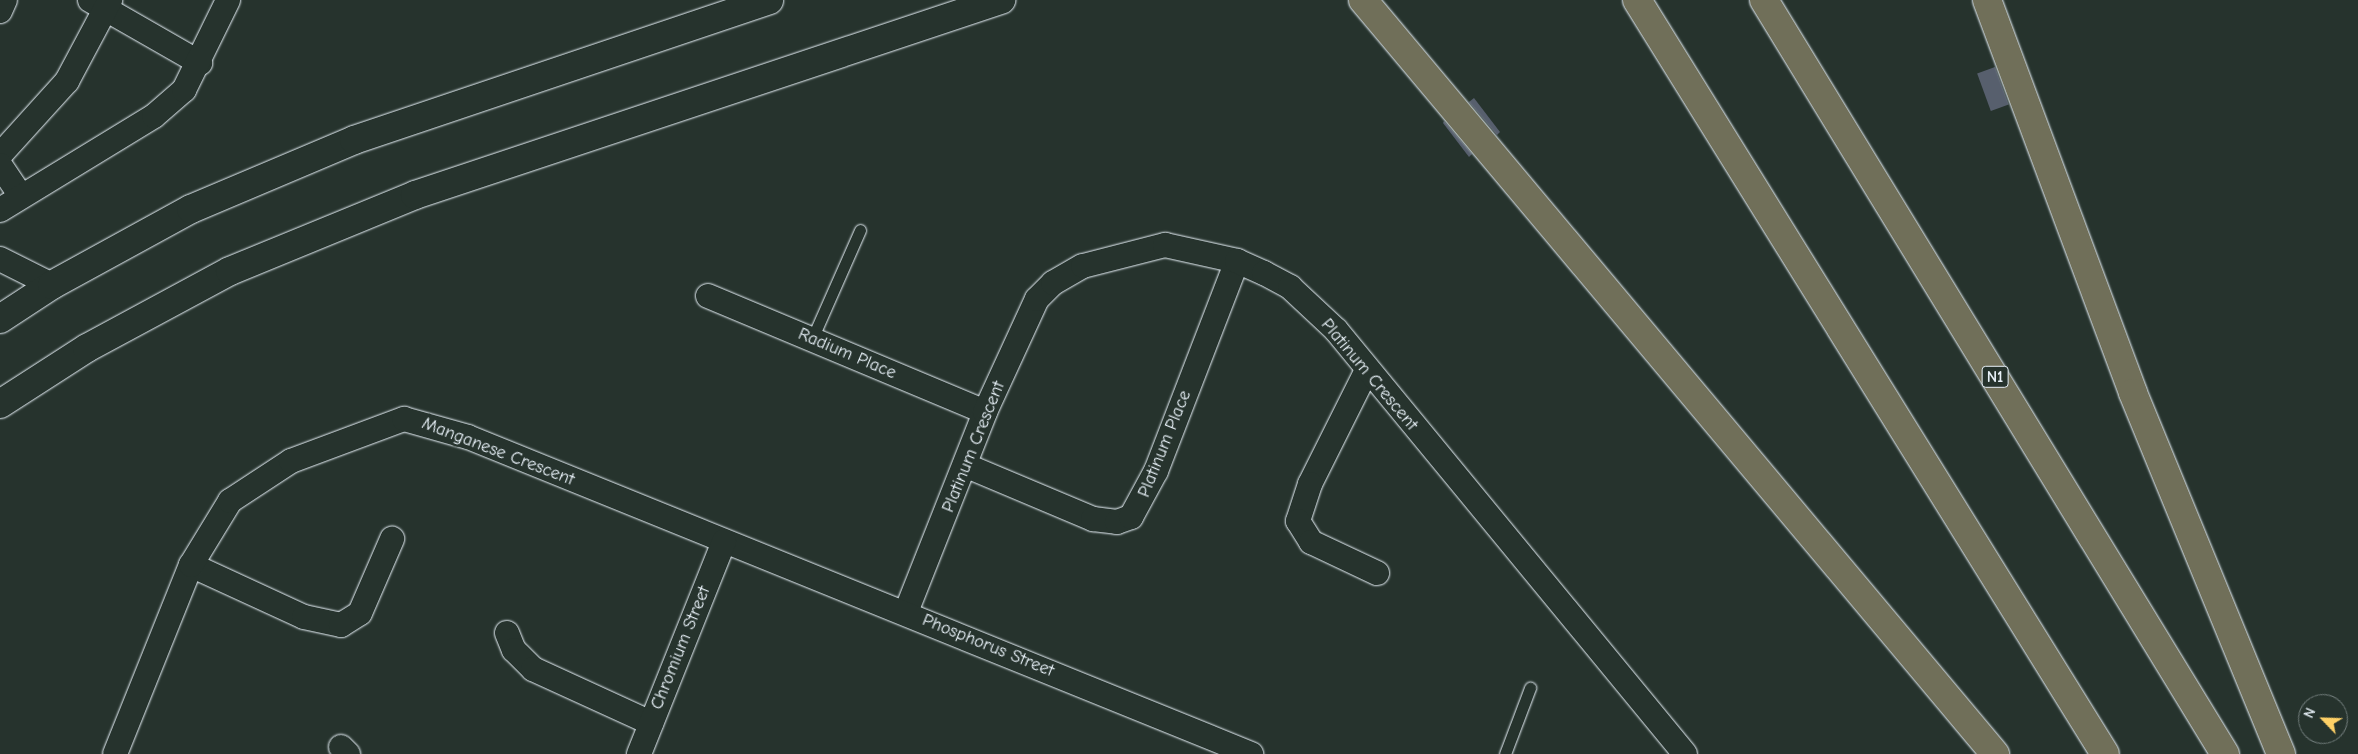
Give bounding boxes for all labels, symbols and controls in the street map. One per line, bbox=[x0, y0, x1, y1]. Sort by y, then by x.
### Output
street label: Platinum Crescent bbox=[1316, 315, 1422, 435]
street label: Radium Place bbox=[795, 324, 899, 384]
road number: N1 bbox=[1981, 364, 2009, 391]
street label: Platinum Crescent bbox=[938, 378, 1010, 516]
street label: Platinum Place bbox=[1134, 387, 1196, 501]
street label: Manganese Crescent bbox=[419, 413, 577, 491]
street label: Chromium Street bbox=[646, 583, 716, 713]
street label: Phosphorus Street bbox=[919, 610, 1057, 682]
north arrow bbox=[2298, 694, 2348, 744]
text: N bbox=[2300, 705, 2319, 721]

